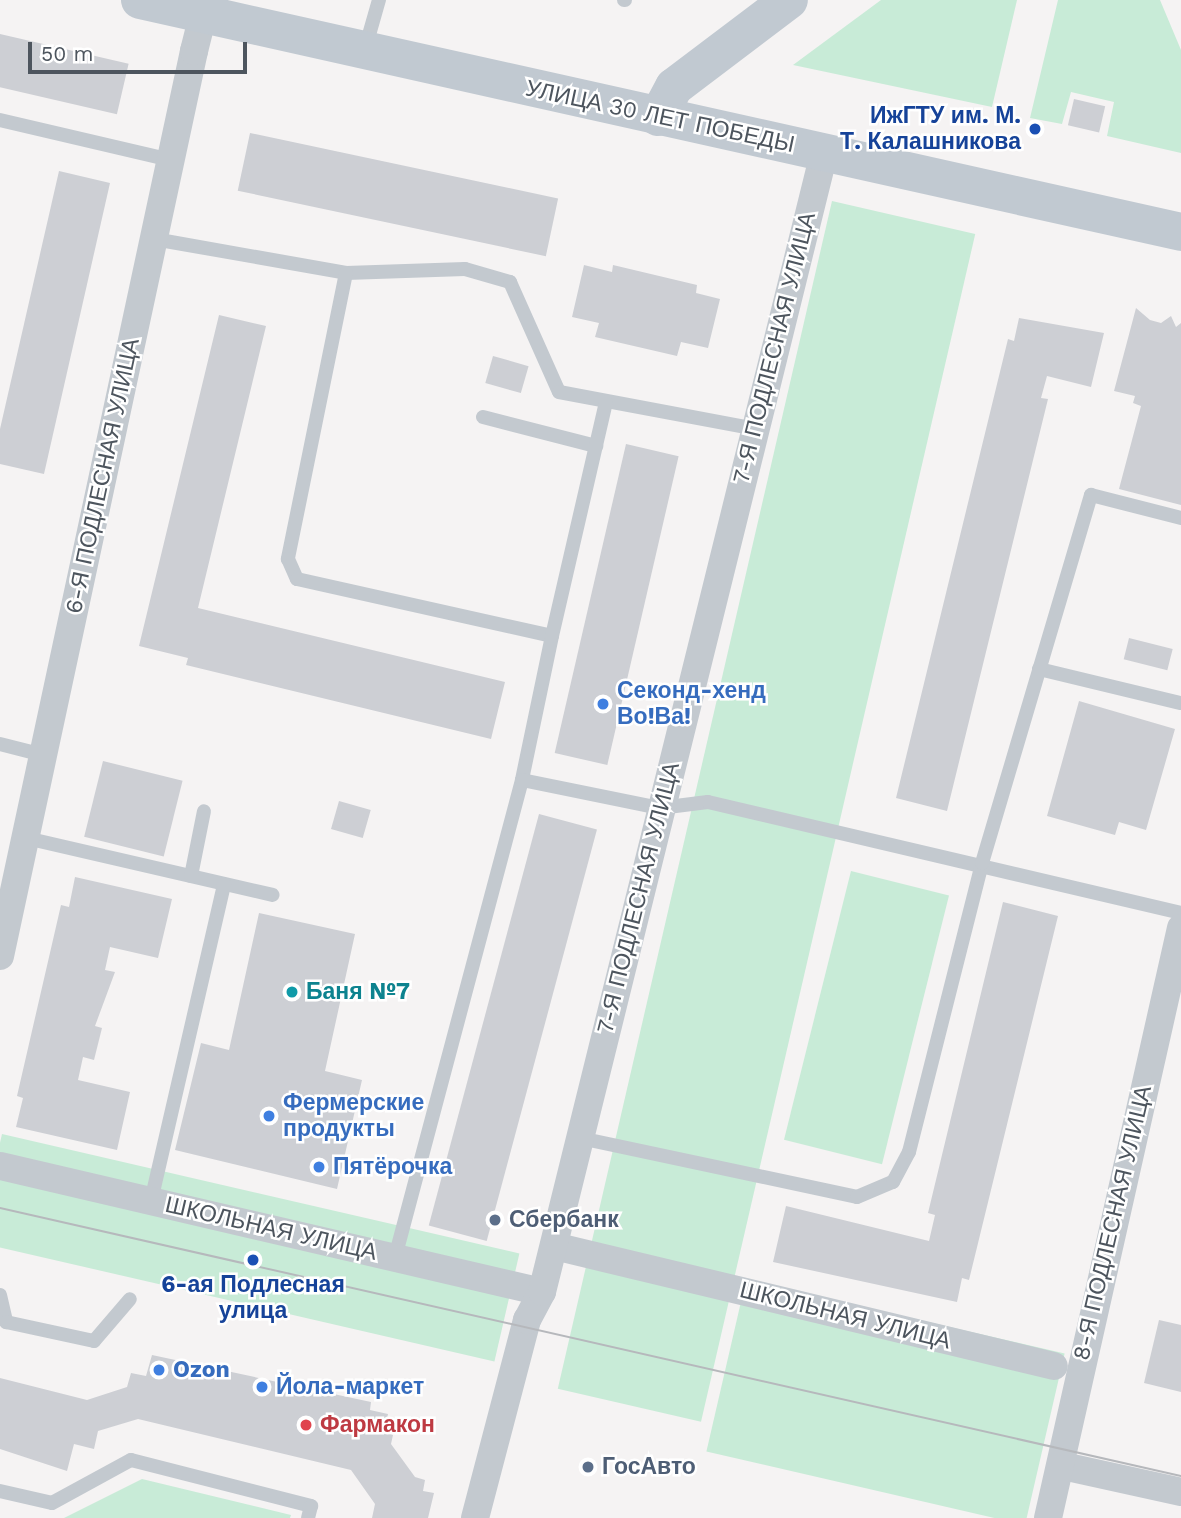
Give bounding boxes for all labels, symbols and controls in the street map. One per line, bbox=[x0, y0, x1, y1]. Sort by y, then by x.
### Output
scale bar bbox=[32, 28, 250, 72]
text: 50 m bbox=[41, 41, 93, 66]
street label: УЛИЦА 30 ЛЕТ ПОБЕДЫ bbox=[523, 75, 797, 159]
place label: ИжГТУ им. М. Т. Калашникова bbox=[840, 102, 1021, 156]
marker: ИжГТУ им. М. Т. Калашникова bbox=[1027, 121, 1043, 137]
street label: 7-Я ПОДЛЕСНАЯ УЛИЦА bbox=[728, 209, 822, 487]
street label: 6-Я ПОДЛЕСНАЯ УЛИЦА bbox=[60, 336, 146, 616]
place label: Секонд-хенд Во!Ва! bbox=[617, 677, 766, 731]
marker: Секонд-хенд Во!Ва! bbox=[595, 696, 611, 712]
street label: 7-Я ПОДЛЕСНАЯ УЛИЦА bbox=[592, 759, 686, 1037]
place label: Баня №7 bbox=[306, 978, 410, 1006]
marker: Баня №7 bbox=[284, 984, 300, 1000]
street label: 8-Я ПОДЛЕСНАЯ УЛИЦА bbox=[1068, 1083, 1158, 1363]
place label: Фермерские продукты bbox=[283, 1089, 424, 1143]
marker: Фермерские продукты bbox=[261, 1108, 277, 1124]
place label: Пятёрочка bbox=[333, 1153, 452, 1181]
marker: Пятёрочка bbox=[311, 1159, 327, 1175]
street label: ШКОЛЬНАЯ УЛИЦА bbox=[163, 1191, 379, 1267]
place label: Сбербанк bbox=[509, 1206, 619, 1234]
marker: Сбербанк bbox=[487, 1212, 503, 1228]
marker: 6-ая Подлесная улица bbox=[245, 1252, 261, 1268]
place label: 6-ая Подлесная улица bbox=[161, 1271, 345, 1325]
street label: ШКОЛЬНАЯ УЛИЦА bbox=[737, 1276, 953, 1356]
place label: Ozon bbox=[173, 1356, 230, 1384]
marker: Ozon bbox=[151, 1362, 167, 1378]
place label: Йола-маркет bbox=[276, 1373, 424, 1401]
marker: Йола-маркет bbox=[254, 1379, 270, 1395]
place label: Фармакон bbox=[320, 1411, 435, 1439]
marker: Фармакон bbox=[298, 1417, 314, 1433]
place label: ГосАвто bbox=[602, 1453, 696, 1481]
marker: ГосАвто bbox=[580, 1459, 596, 1475]

